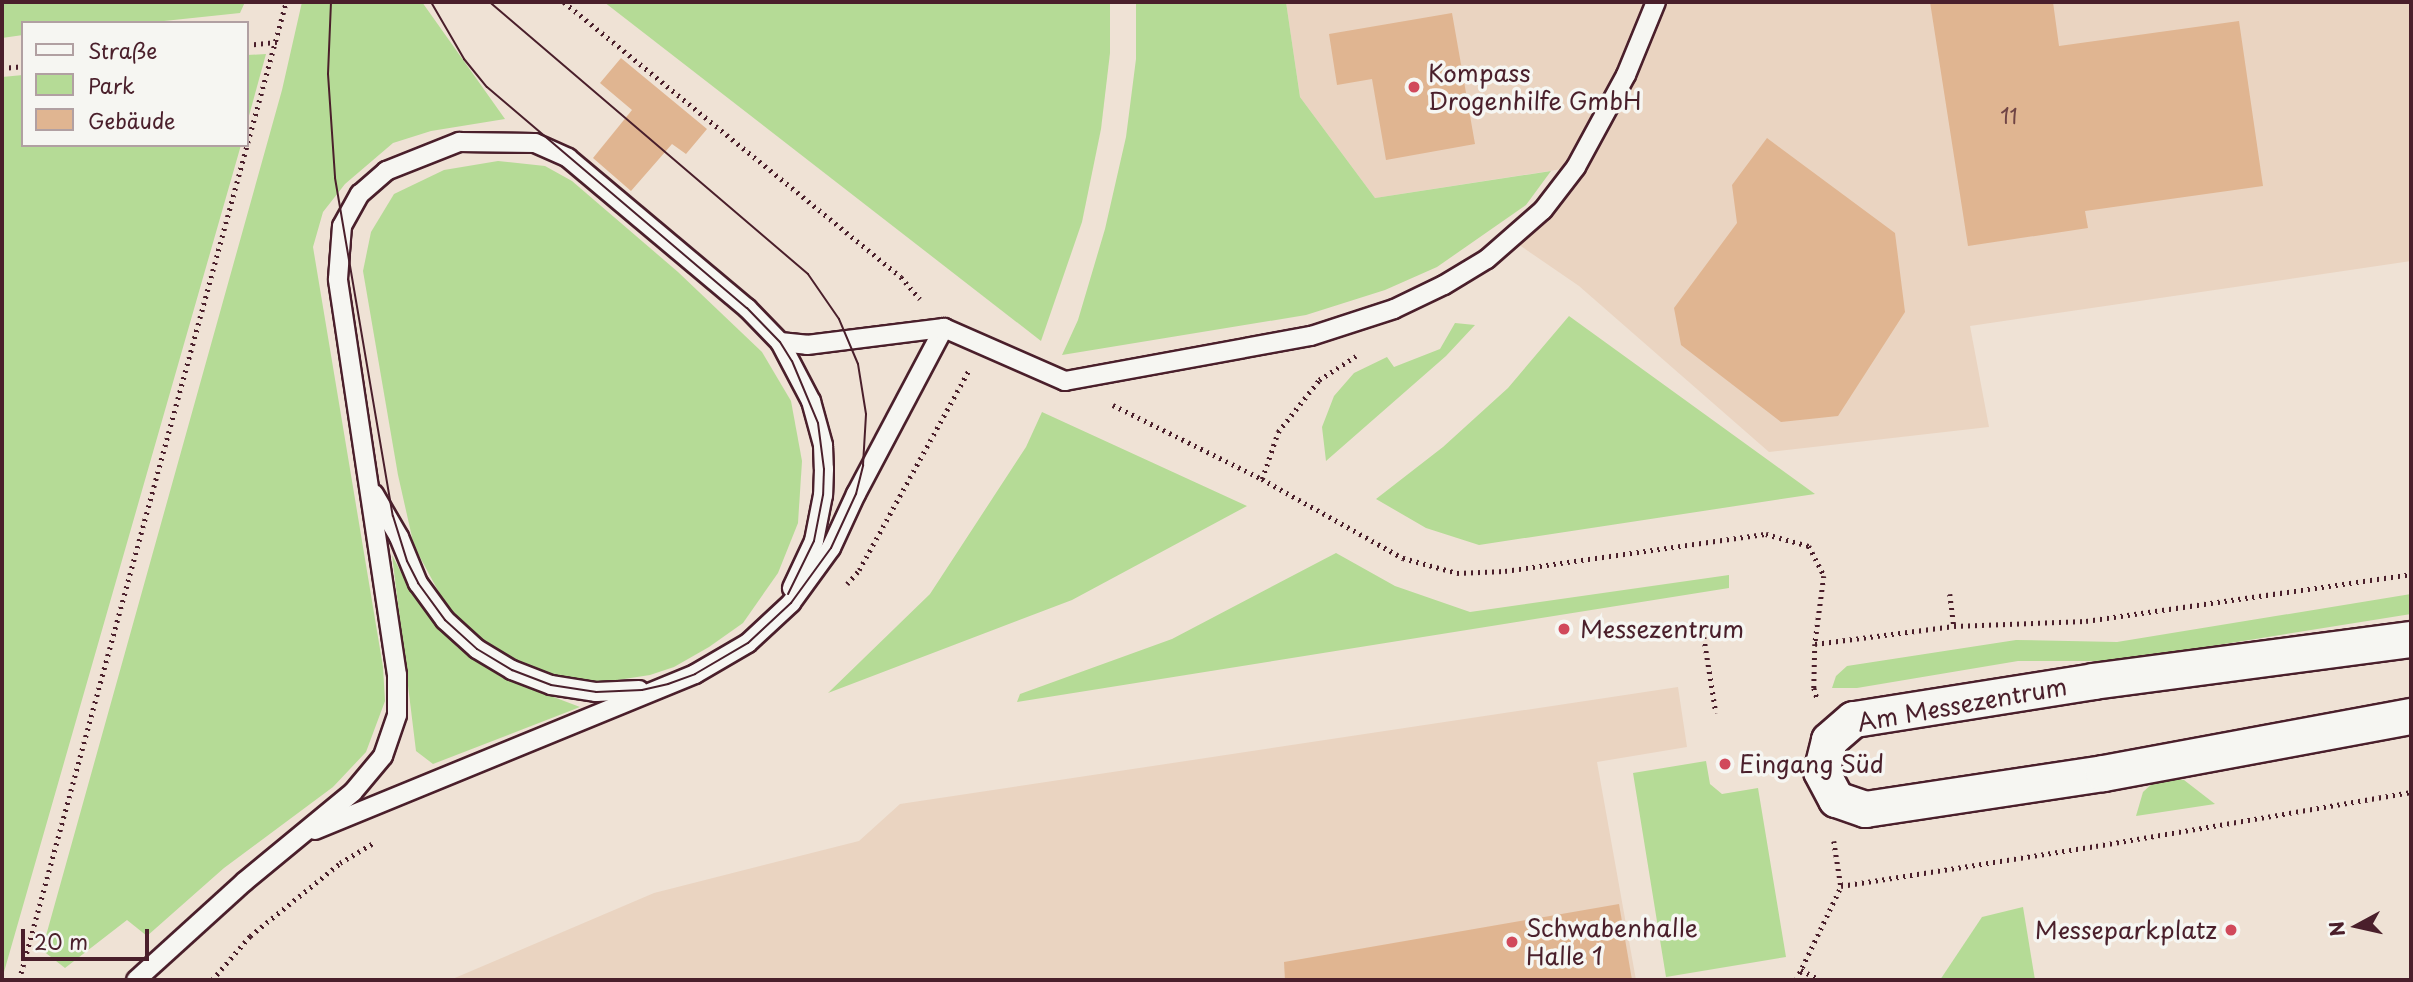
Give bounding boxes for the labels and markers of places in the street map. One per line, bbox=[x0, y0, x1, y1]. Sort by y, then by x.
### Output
place label: Kompass Drogenhilfe GmbH bbox=[1428, 59, 1643, 115]
marker: Kompass Drogenhilfe GmbH bbox=[1406, 79, 1422, 95]
place label: Messezentrum bbox=[1580, 615, 1744, 643]
marker: Messezentrum bbox=[1554, 619, 1574, 639]
place label: Eingang Süd bbox=[1739, 750, 1884, 778]
marker: Eingang Süd bbox=[1717, 756, 1733, 772]
place label: Schwabenhalle Halle 1 bbox=[1526, 914, 1698, 970]
place label: Messeparkplatz bbox=[2035, 916, 2217, 944]
marker: Messeparkplatz bbox=[2223, 922, 2239, 938]
marker: Schwabenhalle Halle 1 bbox=[1504, 934, 1520, 950]

